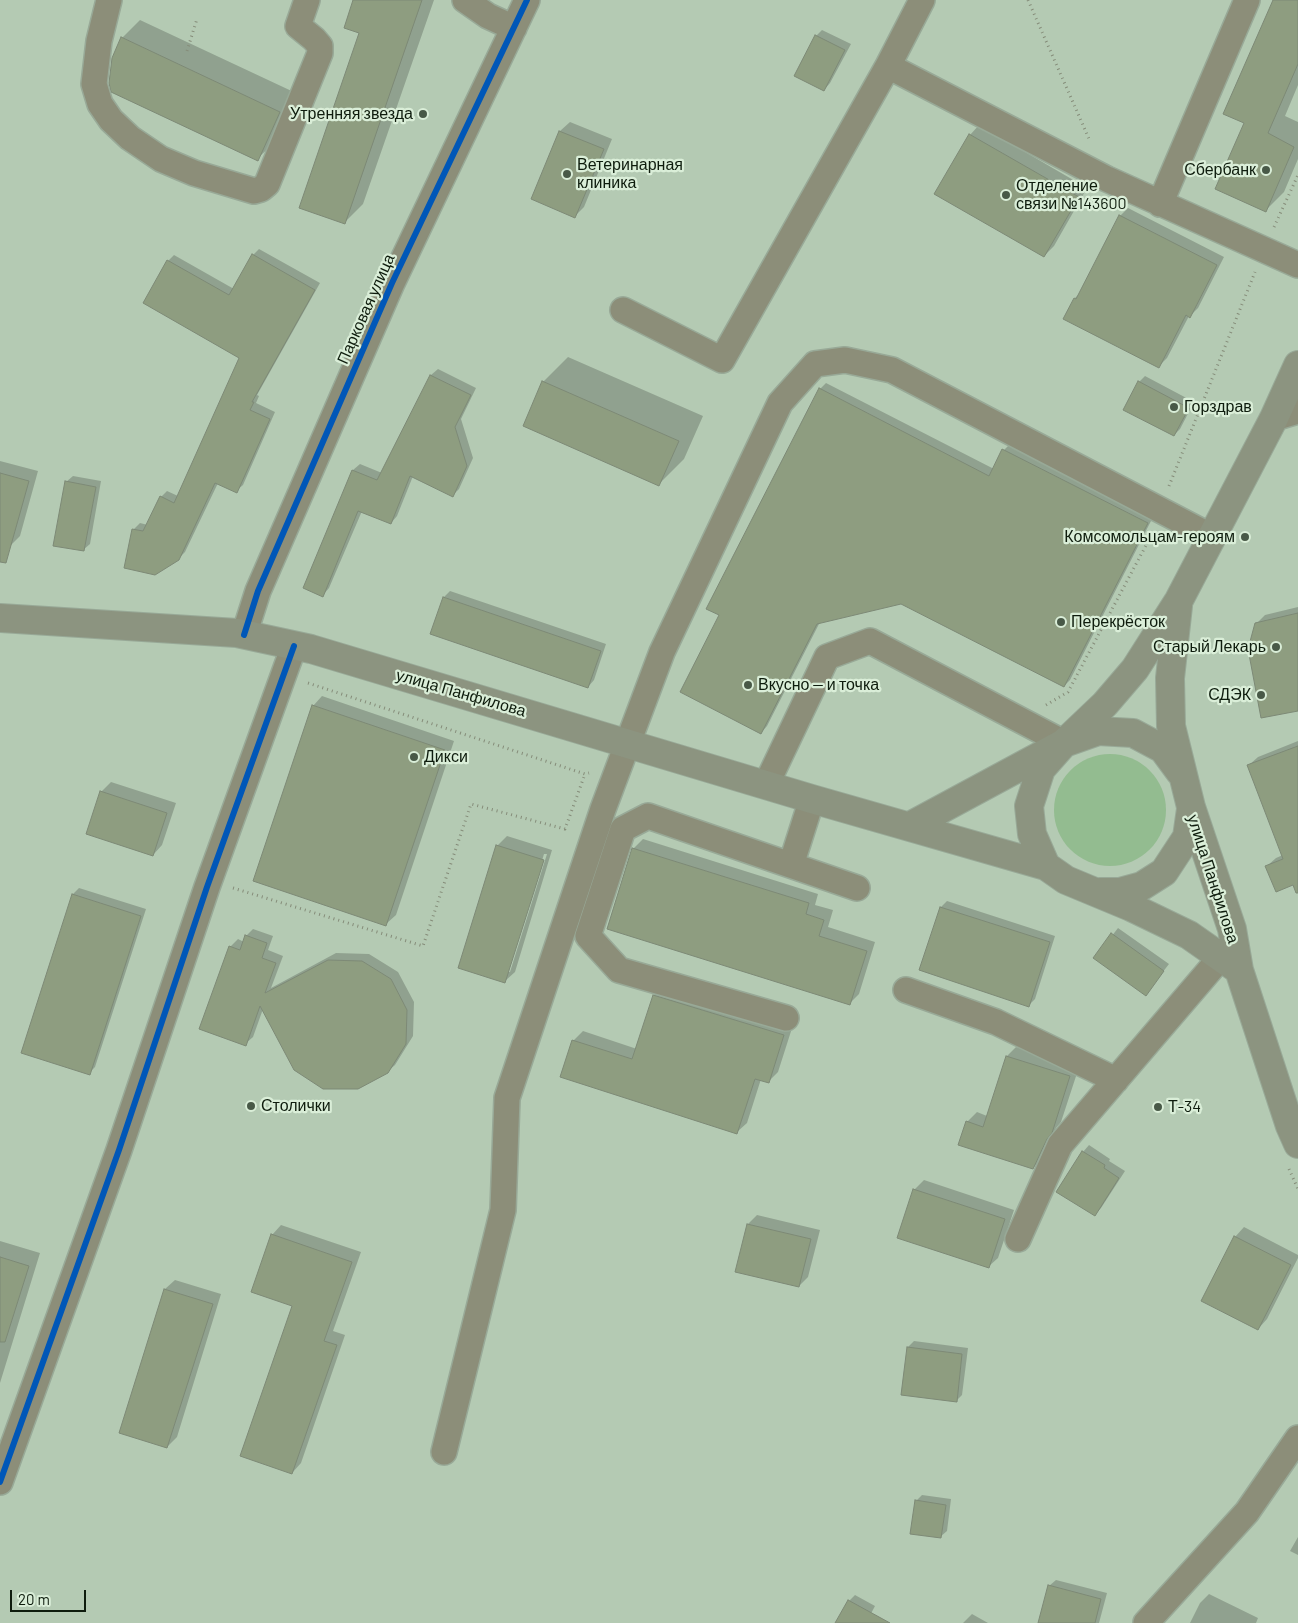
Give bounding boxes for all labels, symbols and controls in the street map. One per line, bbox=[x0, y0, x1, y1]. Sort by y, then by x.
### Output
place label: Утренняя звезда bbox=[290, 104, 413, 124]
marker: Утренняя звезда bbox=[417, 108, 429, 120]
place label: Ветеринарная клиника bbox=[577, 155, 683, 193]
place label: Сбербанк bbox=[1184, 160, 1256, 180]
marker: Сбербанк bbox=[1260, 164, 1272, 176]
marker: Ветеринарная клиника bbox=[561, 168, 573, 180]
place label: Отделение связи №143600 bbox=[1016, 176, 1127, 214]
marker: Отделение связи №143600 bbox=[1000, 189, 1012, 201]
street label: Парковая улица bbox=[333, 251, 399, 367]
place label: Горздрав bbox=[1184, 397, 1252, 417]
marker: Горздрав bbox=[1168, 401, 1180, 413]
place label: Комсомольцам-героям bbox=[1064, 527, 1235, 547]
marker: Комсомольцам-героям bbox=[1239, 531, 1251, 543]
place label: Перекрёсток bbox=[1071, 612, 1165, 632]
marker: Перекрёсток bbox=[1055, 616, 1067, 628]
place label: Старый Лекарь bbox=[1153, 637, 1266, 657]
marker: Старый Лекарь bbox=[1270, 641, 1282, 653]
street label: улица Панфилова bbox=[394, 665, 528, 721]
place label: Вкусно — и точка bbox=[758, 675, 879, 695]
marker: Вкусно — и точка bbox=[742, 679, 754, 691]
place label: СДЭК bbox=[1208, 685, 1251, 705]
marker: СДЭК bbox=[1255, 689, 1267, 701]
place label: Дикси bbox=[424, 747, 468, 767]
marker: Дикси bbox=[408, 751, 420, 763]
street label: улица Панфилова bbox=[1183, 812, 1243, 946]
place label: Столички bbox=[261, 1096, 331, 1116]
place label: Т-34 bbox=[1168, 1097, 1201, 1117]
marker: Столички bbox=[245, 1100, 257, 1112]
marker: Т-34 bbox=[1152, 1101, 1164, 1113]
scale bar bbox=[12, 1580, 89, 1612]
text: 20 m bbox=[18, 1590, 50, 1608]

